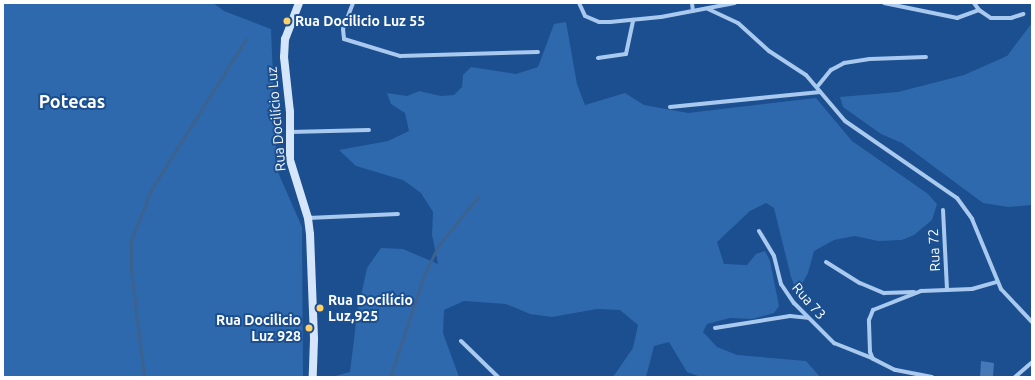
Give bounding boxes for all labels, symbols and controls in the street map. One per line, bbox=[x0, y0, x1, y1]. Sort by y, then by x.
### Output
place label: Rua Docilicio Luz 55 bbox=[295, 13, 425, 29]
marker: Rua Docilicio Luz 55 bbox=[282, 16, 292, 26]
street label: Rua Docilício Luz bbox=[263, 66, 289, 172]
district label: Potecas bbox=[39, 90, 105, 112]
street label: Rua 72 bbox=[924, 228, 944, 272]
street label: Rua 73 bbox=[789, 279, 829, 323]
place label: Rua Docilício Luz,925 bbox=[328, 292, 413, 324]
marker: Rua Docilício Luz,925 bbox=[315, 303, 325, 313]
place label: Rua Docilicio Luz 928 bbox=[216, 312, 301, 344]
marker: Rua Docilicio Luz 928 bbox=[304, 323, 314, 333]

